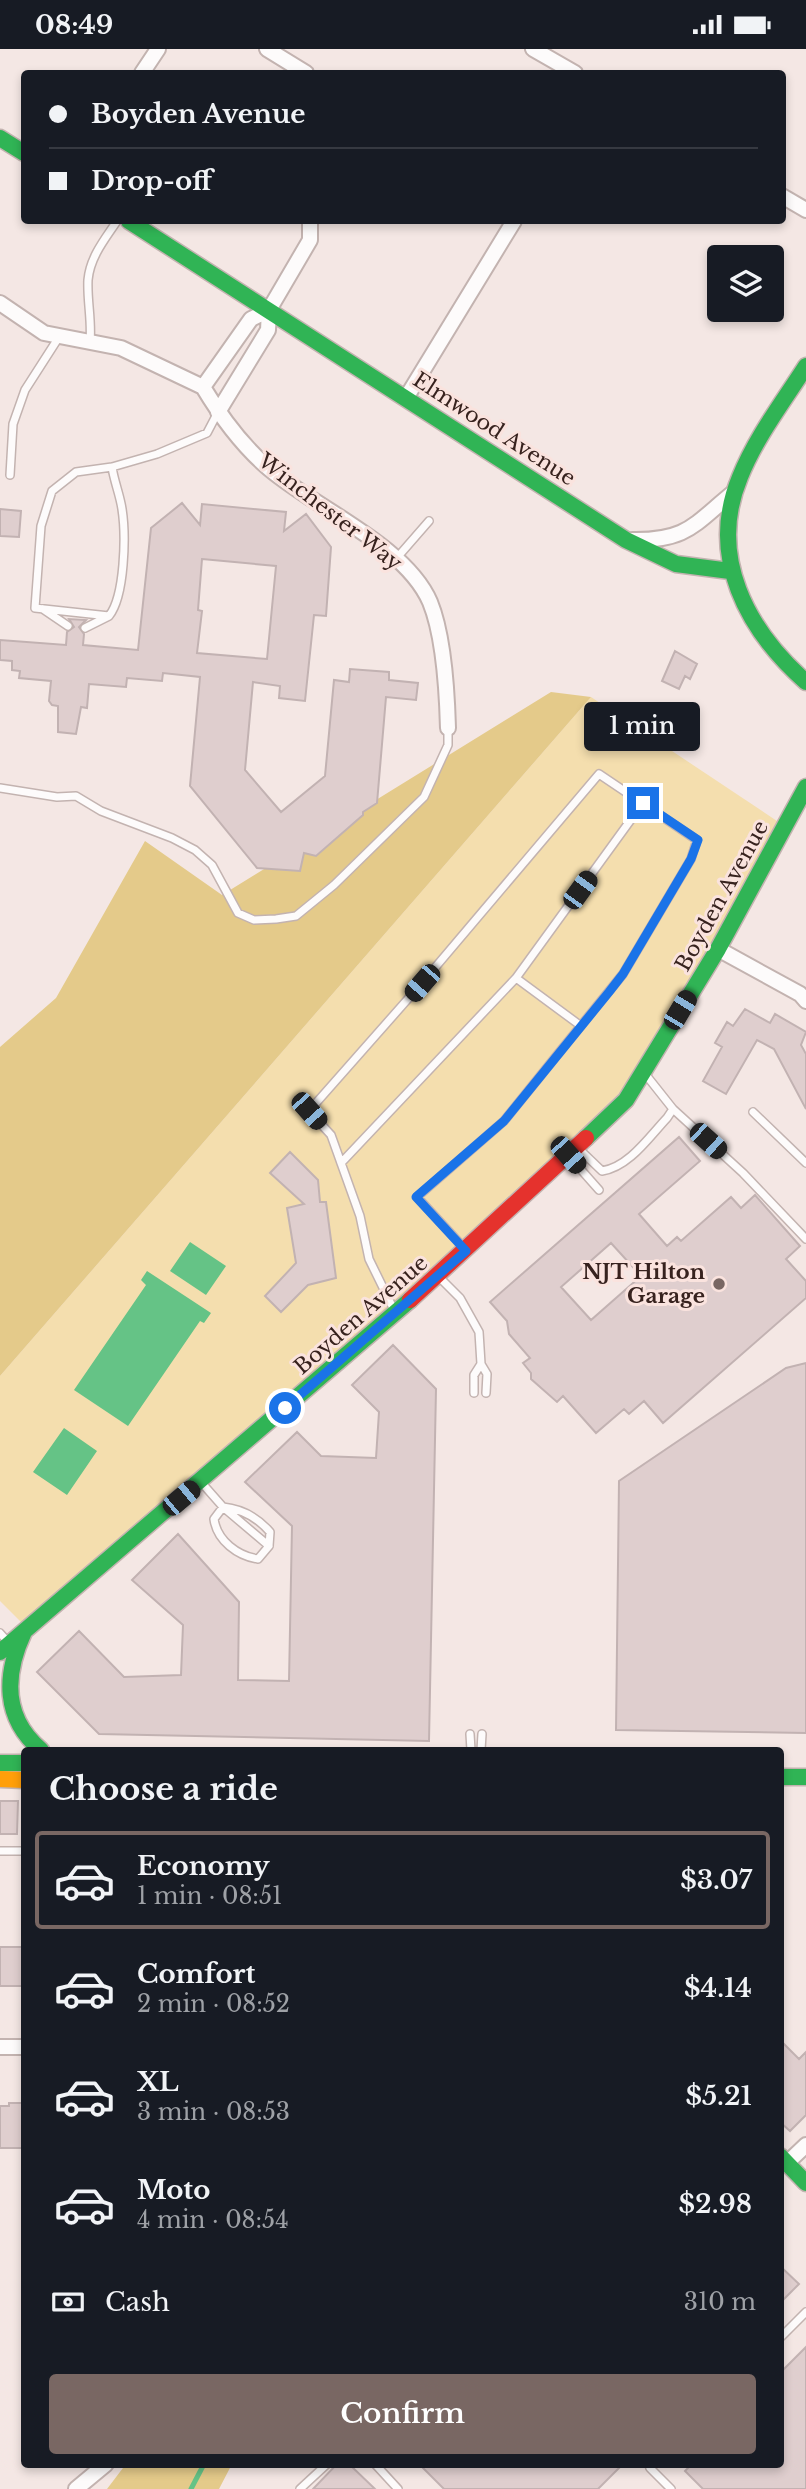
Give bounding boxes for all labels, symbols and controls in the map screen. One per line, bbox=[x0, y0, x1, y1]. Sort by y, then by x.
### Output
text: 08:49 bbox=[35, 9, 113, 41]
text: Boyden Avenue bbox=[91, 98, 306, 130]
text: Drop-off bbox=[91, 165, 212, 197]
map controls bbox=[707, 245, 784, 322]
button: layers bbox=[707, 245, 784, 322]
street label: Elmwood Avenue bbox=[408, 367, 580, 491]
street label: Winchester Way bbox=[252, 447, 408, 577]
callout: 1 min bbox=[585, 701, 701, 751]
text: 1 min bbox=[609, 712, 675, 740]
route end bbox=[627, 787, 659, 819]
street label: Boyden Avenue bbox=[670, 816, 774, 976]
car bbox=[560, 867, 601, 913]
car bbox=[401, 960, 444, 1006]
car bbox=[661, 987, 700, 1033]
car bbox=[288, 1088, 331, 1134]
car bbox=[686, 1119, 731, 1163]
car bbox=[547, 1132, 590, 1178]
street label: Boyden Avenue bbox=[289, 1250, 433, 1380]
place label: NJT Hilton Garage bbox=[582, 1259, 705, 1309]
marker: NJT Hilton Garage bbox=[711, 1276, 727, 1292]
route start bbox=[269, 1392, 301, 1424]
car bbox=[159, 1476, 204, 1520]
text: Choose a ride bbox=[49, 1769, 278, 1809]
icon: car bbox=[53, 1849, 116, 1912]
text: Economy bbox=[137, 1850, 270, 1882]
text: $3.07 bbox=[680, 1864, 752, 1896]
text: 1 min · 08:51 bbox=[137, 1882, 282, 1910]
icon: car bbox=[53, 1957, 116, 2020]
text: Comfort bbox=[137, 1958, 255, 1990]
text: $4.14 bbox=[684, 1972, 752, 2004]
text: 2 min · 08:52 bbox=[137, 1990, 290, 2018]
icon: car bbox=[53, 2065, 116, 2128]
text: XL bbox=[137, 2066, 179, 2098]
text: $5.21 bbox=[685, 2080, 752, 2112]
text: 3 min · 08:53 bbox=[137, 2098, 290, 2126]
icon: car bbox=[53, 2173, 116, 2236]
text: Moto bbox=[137, 2174, 210, 2206]
text: $2.98 bbox=[678, 2188, 752, 2220]
text: 4 min · 08:54 bbox=[137, 2206, 289, 2234]
icon: cash bbox=[49, 2283, 87, 2321]
text: Cash bbox=[105, 2286, 170, 2318]
text: 310 m bbox=[684, 2288, 756, 2316]
button: Confirm bbox=[49, 2374, 756, 2454]

